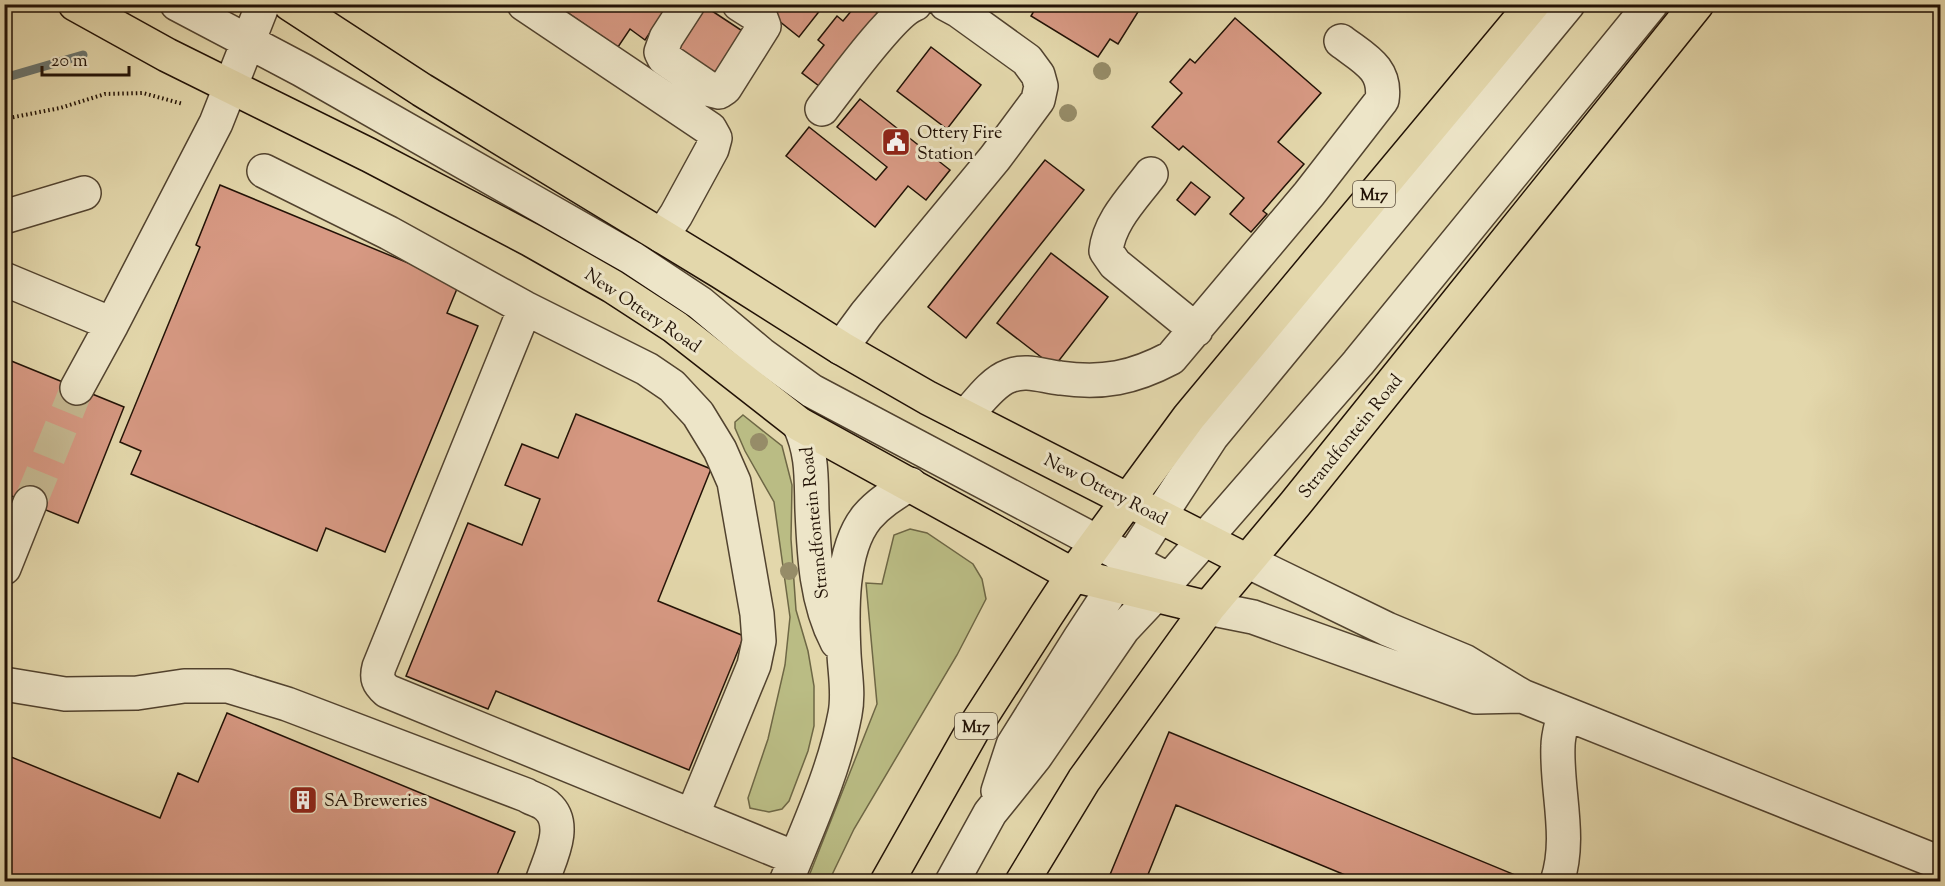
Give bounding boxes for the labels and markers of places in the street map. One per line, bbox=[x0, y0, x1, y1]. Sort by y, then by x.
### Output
place label: Ottery Fire Station bbox=[917, 121, 1002, 168]
public building icon: Ottery Fire Station bbox=[880, 126, 912, 158]
building icon: SA Breweries bbox=[287, 784, 319, 816]
place label: SA Breweries bbox=[324, 789, 427, 815]

